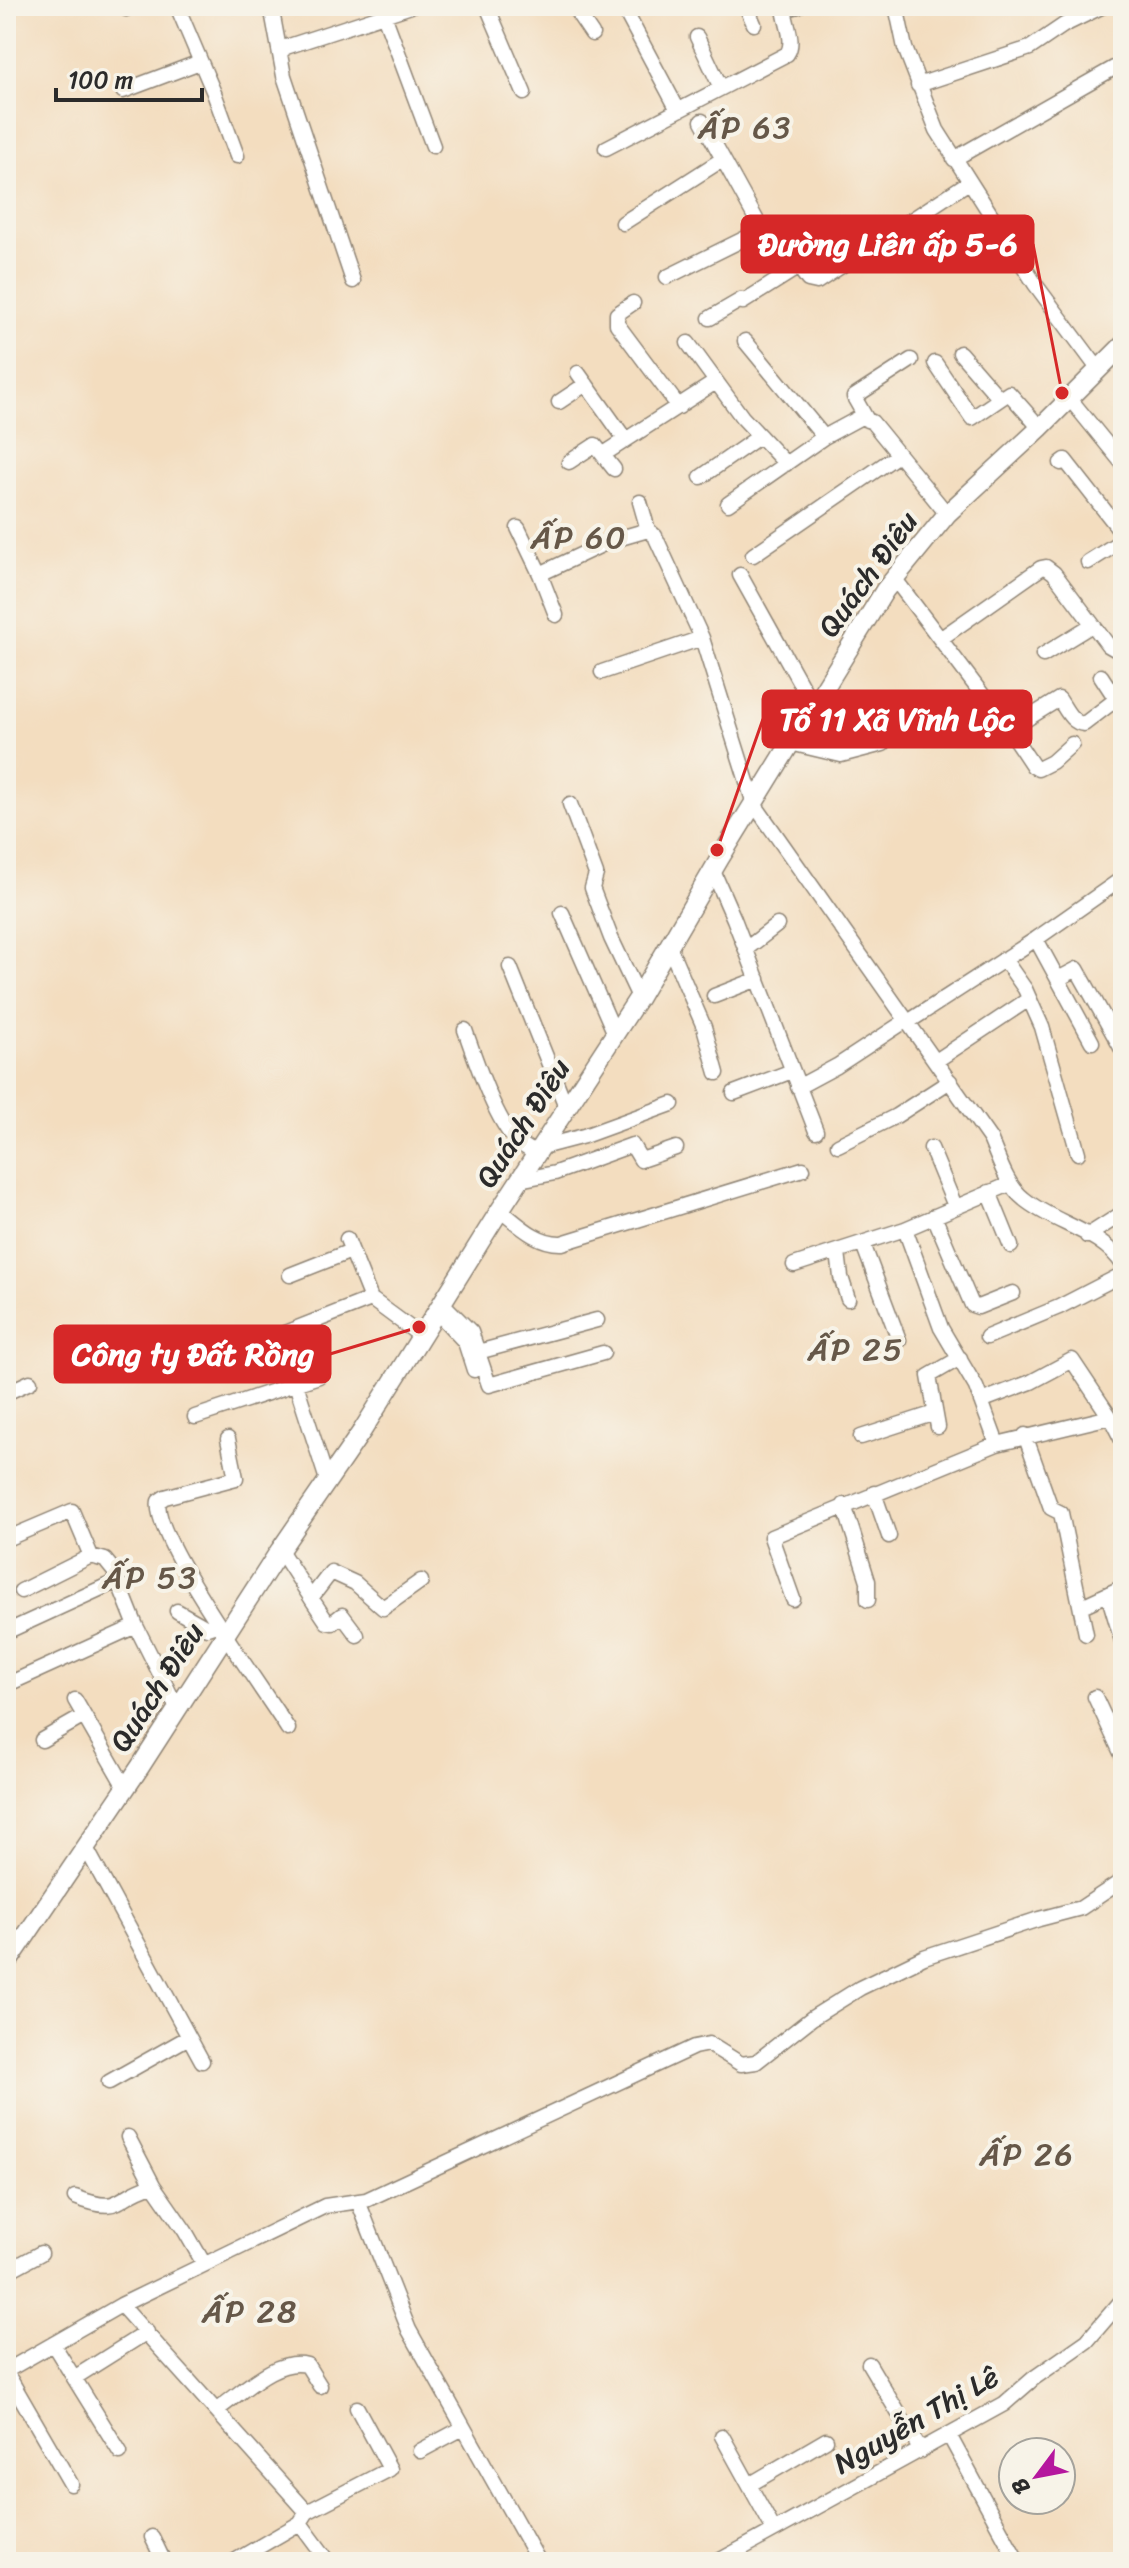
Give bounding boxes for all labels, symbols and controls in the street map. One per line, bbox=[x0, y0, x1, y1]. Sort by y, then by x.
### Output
scale bar bbox=[56, 52, 202, 102]
text: 100 m bbox=[68, 59, 133, 101]
district label: ẤP 63 bbox=[697, 99, 792, 156]
callout: Đường Liên ấp 5-6 bbox=[742, 216, 1033, 272]
text: Đường Liên ấp 5-6 bbox=[757, 216, 1018, 273]
street label: Quách Điêu bbox=[803, 499, 933, 649]
district label: ẤP 60 bbox=[529, 509, 628, 566]
callout: Tổ 11 Xã Vĩnh Lộc bbox=[763, 691, 1031, 747]
text: Tổ 11 Xã Vĩnh Lộc bbox=[779, 691, 1016, 748]
street label: Quách Điêu bbox=[460, 1047, 586, 1199]
district label: ẤP 25 bbox=[807, 1321, 904, 1378]
callout: Công ty Đất Rồng bbox=[55, 1326, 330, 1382]
text: Công ty Đất Rồng bbox=[71, 1326, 314, 1383]
district label: ẤP 53 bbox=[101, 1549, 198, 1606]
street label: Quách Điêu bbox=[94, 1611, 220, 1763]
district label: ẤP 26 bbox=[978, 2126, 1075, 2183]
district label: ẤP 28 bbox=[201, 2283, 298, 2340]
street label: Nguyễn Thị Lê bbox=[823, 2350, 1009, 2490]
north arrow bbox=[997, 2436, 1077, 2516]
text: B bbox=[1000, 2470, 1041, 2503]

